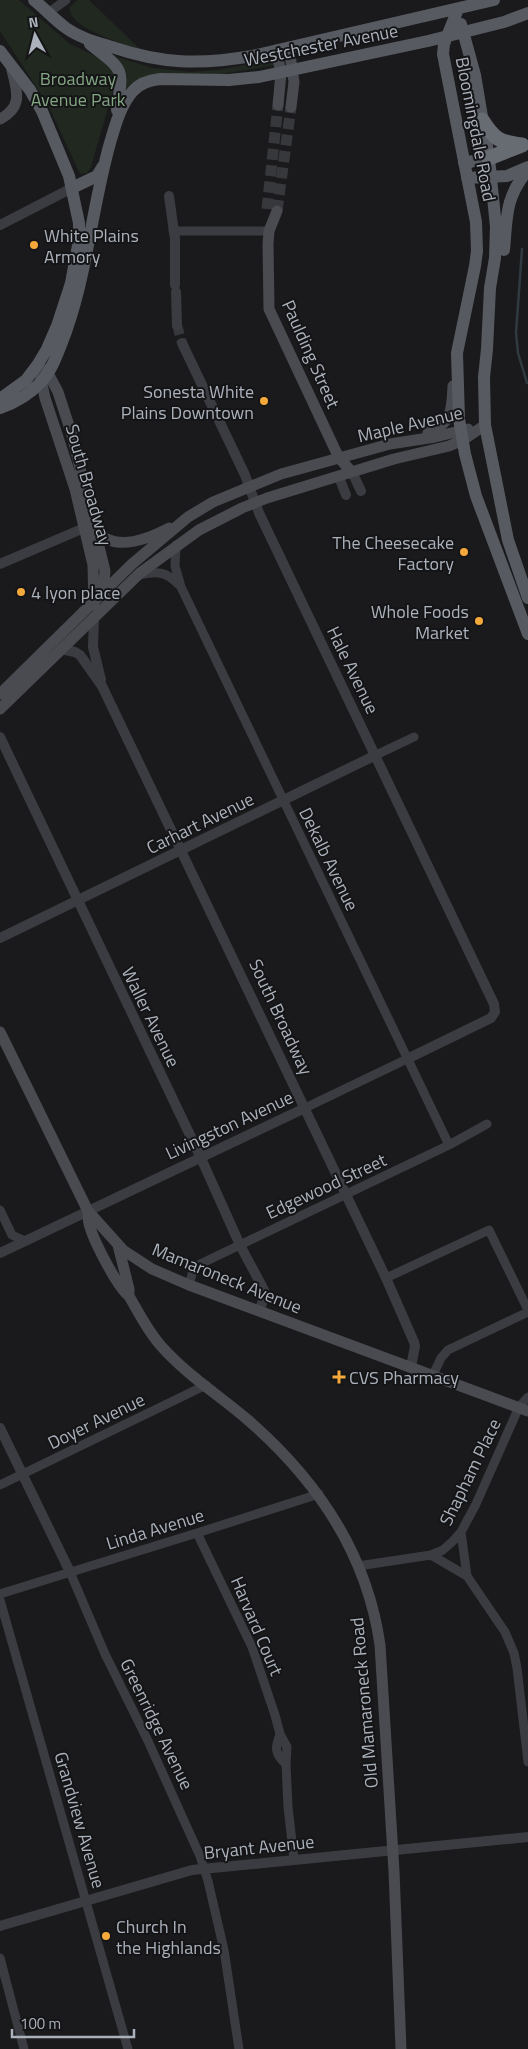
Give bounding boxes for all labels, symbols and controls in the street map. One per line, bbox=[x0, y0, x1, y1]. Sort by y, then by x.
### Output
north arrow bbox=[10, 10, 60, 60]
text: N bbox=[27, 11, 39, 33]
street label: Westchester Avenue bbox=[242, 17, 400, 73]
street label: Bloomingdale Road bbox=[449, 54, 503, 204]
park label: Broadway Avenue Park bbox=[31, 65, 126, 113]
place label: White Plains Armory bbox=[44, 222, 139, 270]
marker: White Plains Armory bbox=[28, 239, 40, 251]
street label: Paulding Street bbox=[275, 295, 347, 413]
place label: Sonesta White Plains Downtown bbox=[121, 378, 254, 426]
marker: Sonesta White Plains Downtown bbox=[258, 395, 270, 407]
street label: Maple Avenue bbox=[355, 399, 465, 449]
street label: South Broadway bbox=[59, 421, 119, 549]
place label: The Cheesecake Factory bbox=[332, 529, 454, 577]
marker: The Cheesecake Factory bbox=[458, 546, 470, 558]
place label: 4 lyon place bbox=[31, 579, 120, 606]
marker: 4 lyon place bbox=[15, 586, 27, 598]
place label: Whole Foods Market bbox=[371, 598, 470, 646]
marker: Whole Foods Market bbox=[473, 615, 485, 627]
street label: Hale Avenue bbox=[320, 622, 386, 718]
street label: Carhart Avenue bbox=[142, 785, 258, 861]
street label: Dekalb Avenue bbox=[292, 803, 366, 915]
street label: South Broadway bbox=[242, 955, 320, 1080]
street label: Waller Avenue bbox=[115, 962, 187, 1072]
street label: Livingston Avenue bbox=[161, 1084, 297, 1166]
street label: Edgewood Street bbox=[261, 1146, 391, 1226]
street label: Mamaroneck Avenue bbox=[148, 1236, 306, 1320]
place label: CVS Pharmacy bbox=[349, 1364, 459, 1391]
marker: CVS Pharmacy bbox=[333, 1371, 345, 1383]
street label: Doyer Avenue bbox=[43, 1386, 149, 1456]
street label: Shapham Place bbox=[432, 1414, 508, 1530]
street label: Linda Avenue bbox=[103, 1501, 207, 1557]
street label: Harvard Court bbox=[224, 1572, 290, 1681]
street label: Old Mamaroneck Road bbox=[343, 1616, 385, 1790]
street label: Greenridge Avenue bbox=[113, 1654, 201, 1794]
street label: Grandview Avenue bbox=[48, 1748, 112, 1892]
street label: Bryant Avenue bbox=[202, 1828, 316, 1866]
place label: Church In the Highlands bbox=[116, 1913, 221, 1961]
marker: Church In the Highlands bbox=[100, 1930, 112, 1942]
scale bar bbox=[12, 2006, 135, 2038]
text: 100 m bbox=[20, 2012, 61, 2035]

